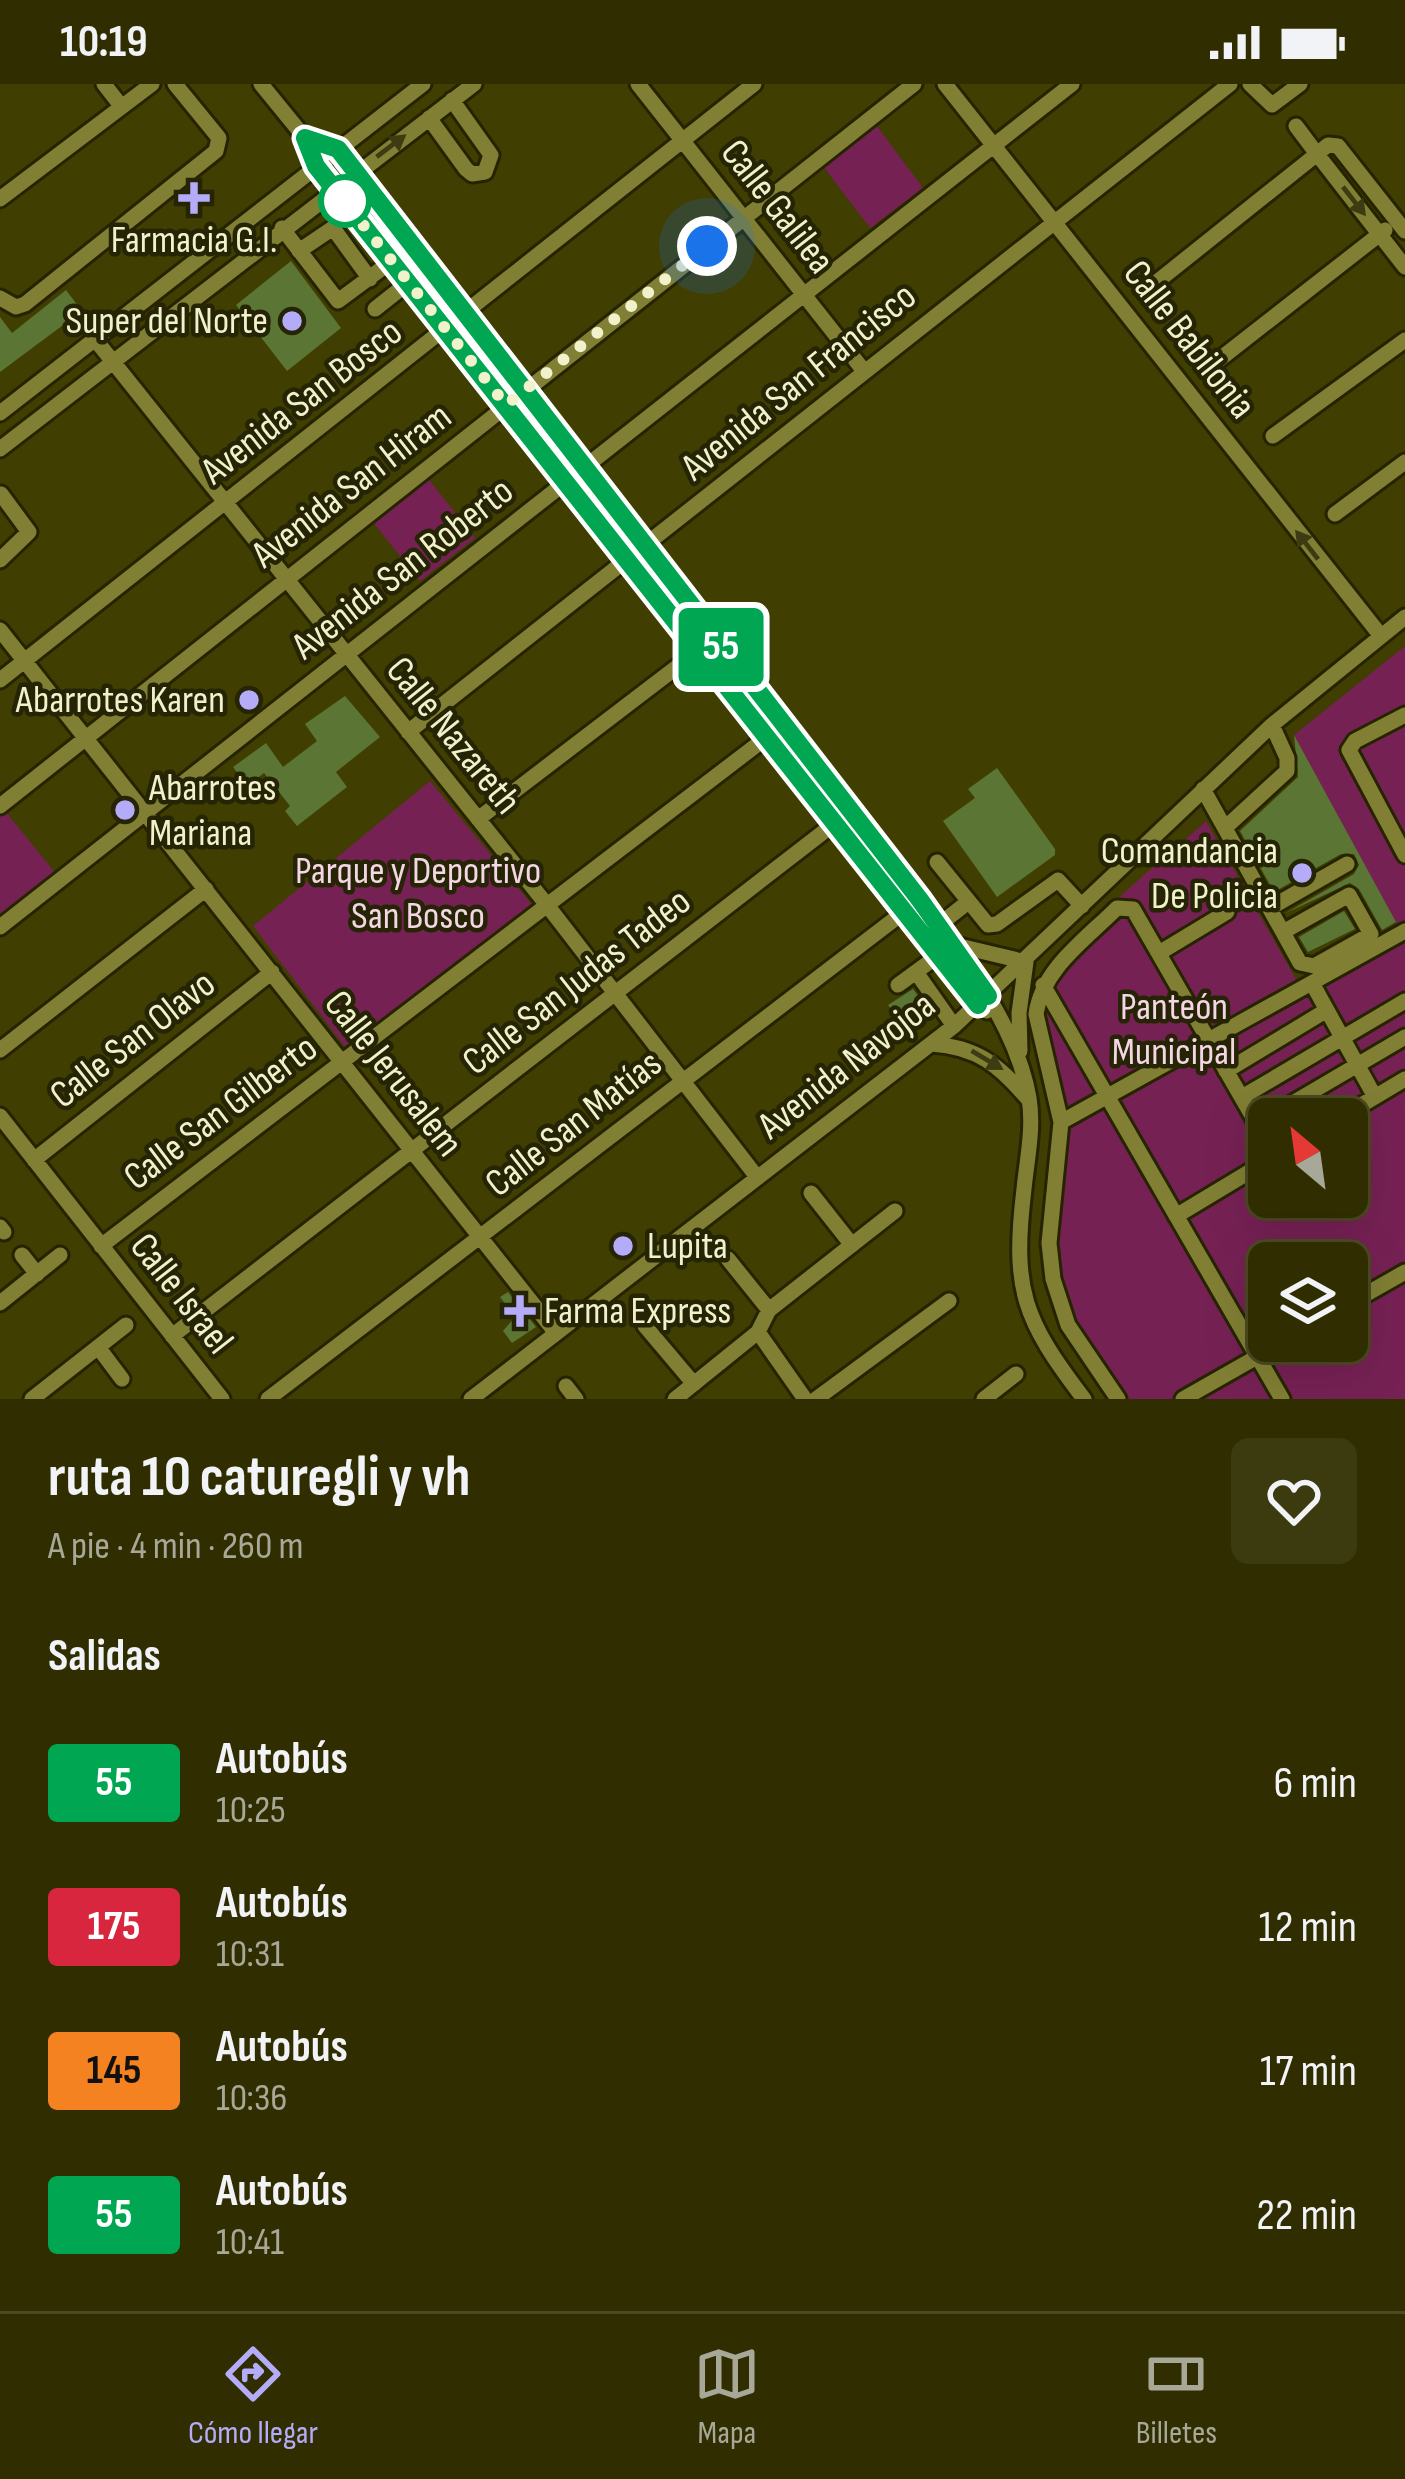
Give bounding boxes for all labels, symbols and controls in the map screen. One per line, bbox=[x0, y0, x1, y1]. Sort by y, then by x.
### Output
text: 10:19 bbox=[60, 15, 148, 70]
street label: Calle Galilea bbox=[710, 131, 844, 283]
one-way arrow bbox=[375, 134, 407, 159]
unlabelled marker bbox=[320, 176, 370, 226]
marker: Farmacia G.I. bbox=[181, 185, 207, 211]
one-way arrow bbox=[1341, 185, 1366, 216]
your location bbox=[677, 216, 737, 276]
place label: Farmacia G.I. bbox=[111, 217, 277, 264]
street label: Calle Babilonia bbox=[1113, 251, 1265, 429]
street label: Avenida San Francisco bbox=[671, 273, 926, 492]
place label: Super del Norte bbox=[65, 298, 268, 345]
marker: Super del Norte bbox=[279, 308, 305, 334]
street label: Avenida San Bosco bbox=[191, 309, 412, 496]
street label: Avenida San Hiram bbox=[242, 393, 461, 579]
street label: Avenida San Roberto bbox=[282, 468, 523, 671]
one-way arrow bbox=[1296, 529, 1320, 560]
line badge: 55 bbox=[667, 608, 775, 686]
text: 55 bbox=[703, 621, 739, 672]
street label: Calle Nazareth bbox=[375, 648, 531, 824]
place label: Abarrotes Karen bbox=[15, 677, 225, 724]
marker: Abarrotes Karen bbox=[236, 687, 262, 713]
place label: Abarrotes Mariana bbox=[148, 765, 277, 857]
marker: Abarrotes Mariana bbox=[112, 797, 138, 823]
place label: Comandancia De Policia bbox=[1101, 828, 1278, 920]
park label: Parque y Deportivo San Bosco bbox=[295, 848, 541, 940]
marker: Comandancia De Policia bbox=[1289, 860, 1315, 886]
street label: Calle San Judas Tadeo bbox=[454, 878, 700, 1086]
street label: Calle San Olavo bbox=[41, 961, 225, 1119]
street label: Calle Jerusalem bbox=[314, 982, 472, 1166]
street label: Avenida Navojoa bbox=[748, 982, 945, 1150]
park label: Panteón Municipal bbox=[1112, 984, 1236, 1076]
street label: Calle San Gilberto bbox=[115, 1025, 327, 1201]
street label: Calle San Matías bbox=[477, 1041, 671, 1207]
one-way arrow bbox=[970, 1049, 1004, 1070]
north arrow bbox=[1248, 1098, 1368, 1218]
map controls bbox=[1248, 1098, 1368, 1362]
place label: Lupita bbox=[647, 1223, 728, 1270]
street label: Calle Israel bbox=[119, 1224, 243, 1364]
marker: Lupita bbox=[610, 1233, 636, 1259]
button: layers bbox=[1248, 1242, 1368, 1362]
place label: Farma Express bbox=[544, 1288, 731, 1335]
marker: Farma Express bbox=[507, 1298, 533, 1324]
button: heart bbox=[1231, 1438, 1357, 1564]
text: ruta 10 caturegli y vh bbox=[48, 1444, 470, 1512]
text: A pie · 4 min · 260 m bbox=[48, 1523, 304, 1570]
text: Salidas bbox=[48, 1629, 161, 1684]
text: Autobús bbox=[216, 1732, 348, 1787]
text: 6 min bbox=[1274, 1756, 1357, 1811]
text: 55 bbox=[96, 1757, 132, 1808]
text: 10:25 bbox=[216, 1787, 286, 1834]
text: Autobús bbox=[216, 1876, 348, 1931]
text: 12 min bbox=[1259, 1900, 1357, 1955]
text: 175 bbox=[88, 1901, 140, 1952]
text: 10:31 bbox=[216, 1931, 284, 1978]
text: Autobús bbox=[216, 2020, 348, 2075]
text: 17 min bbox=[1260, 2044, 1357, 2099]
text: 145 bbox=[87, 2045, 141, 2096]
text: 10:36 bbox=[216, 2075, 287, 2122]
text: Autobús bbox=[216, 2164, 348, 2219]
text: 22 min bbox=[1256, 2188, 1357, 2243]
text: 55 bbox=[96, 2189, 132, 2240]
text: 10:41 bbox=[216, 2219, 284, 2266]
tab: Cómo llegar bbox=[188, 2341, 318, 2453]
tab: Mapa bbox=[694, 2341, 760, 2453]
tab: Billetes bbox=[1136, 2341, 1217, 2453]

